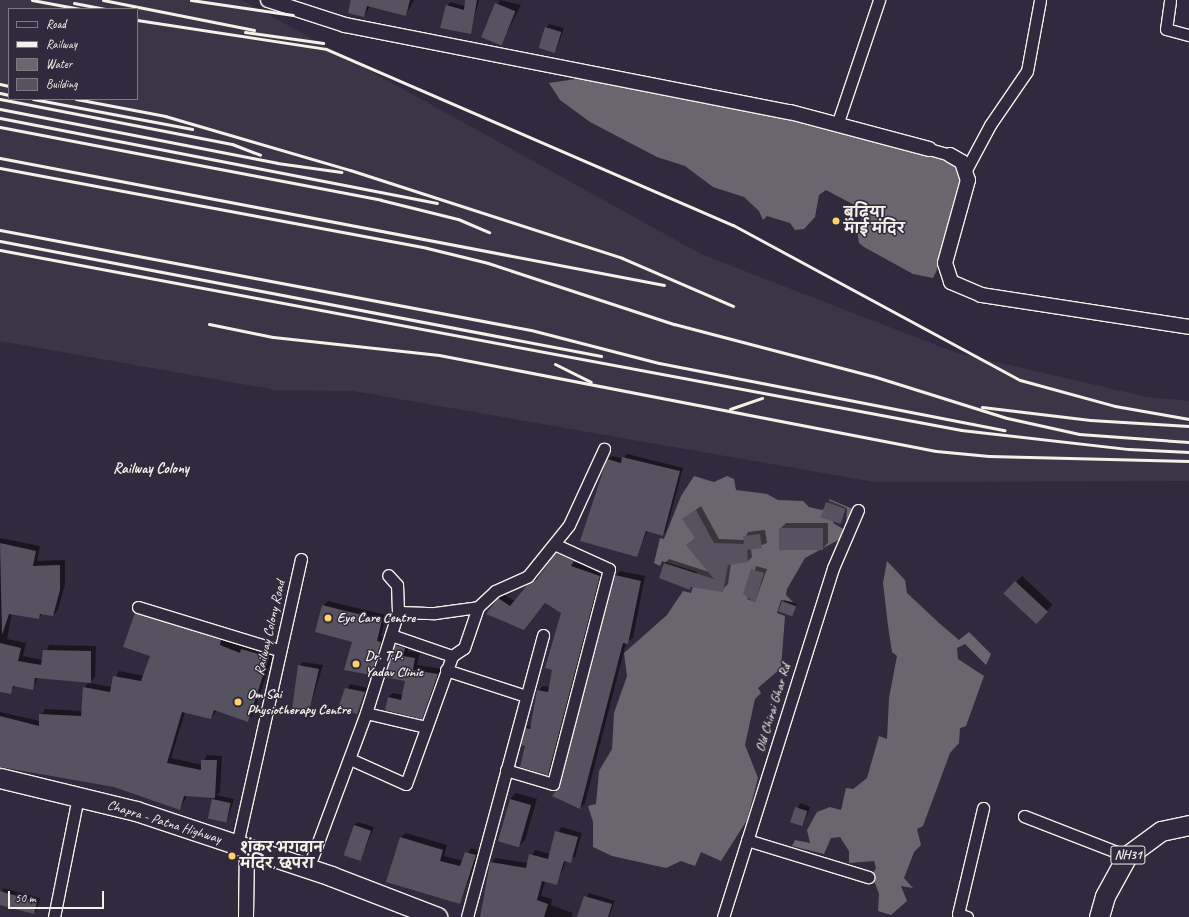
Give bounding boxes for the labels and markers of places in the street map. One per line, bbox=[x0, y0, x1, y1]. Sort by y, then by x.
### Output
place label: बुढ़िया माई मंदिर bbox=[844, 205, 904, 238]
marker: बुढ़िया माई मंदिर bbox=[831, 216, 841, 226]
place label: Eye Care Centre bbox=[337, 610, 415, 626]
marker: Eye Care Centre bbox=[322, 612, 334, 624]
place label: Dr. T.P. Yadav Clinic bbox=[365, 648, 423, 680]
marker: Dr. T.P. Yadav Clinic bbox=[350, 658, 362, 670]
place label: Om Sai Physiotherapy Centre bbox=[247, 686, 350, 718]
marker: Om Sai Physiotherapy Centre bbox=[232, 696, 244, 708]
place label: शंकर भगवान मंदिर, छपरा bbox=[240, 840, 323, 872]
marker: शंकर भगवान मंदिर, छपरा bbox=[227, 851, 237, 861]

